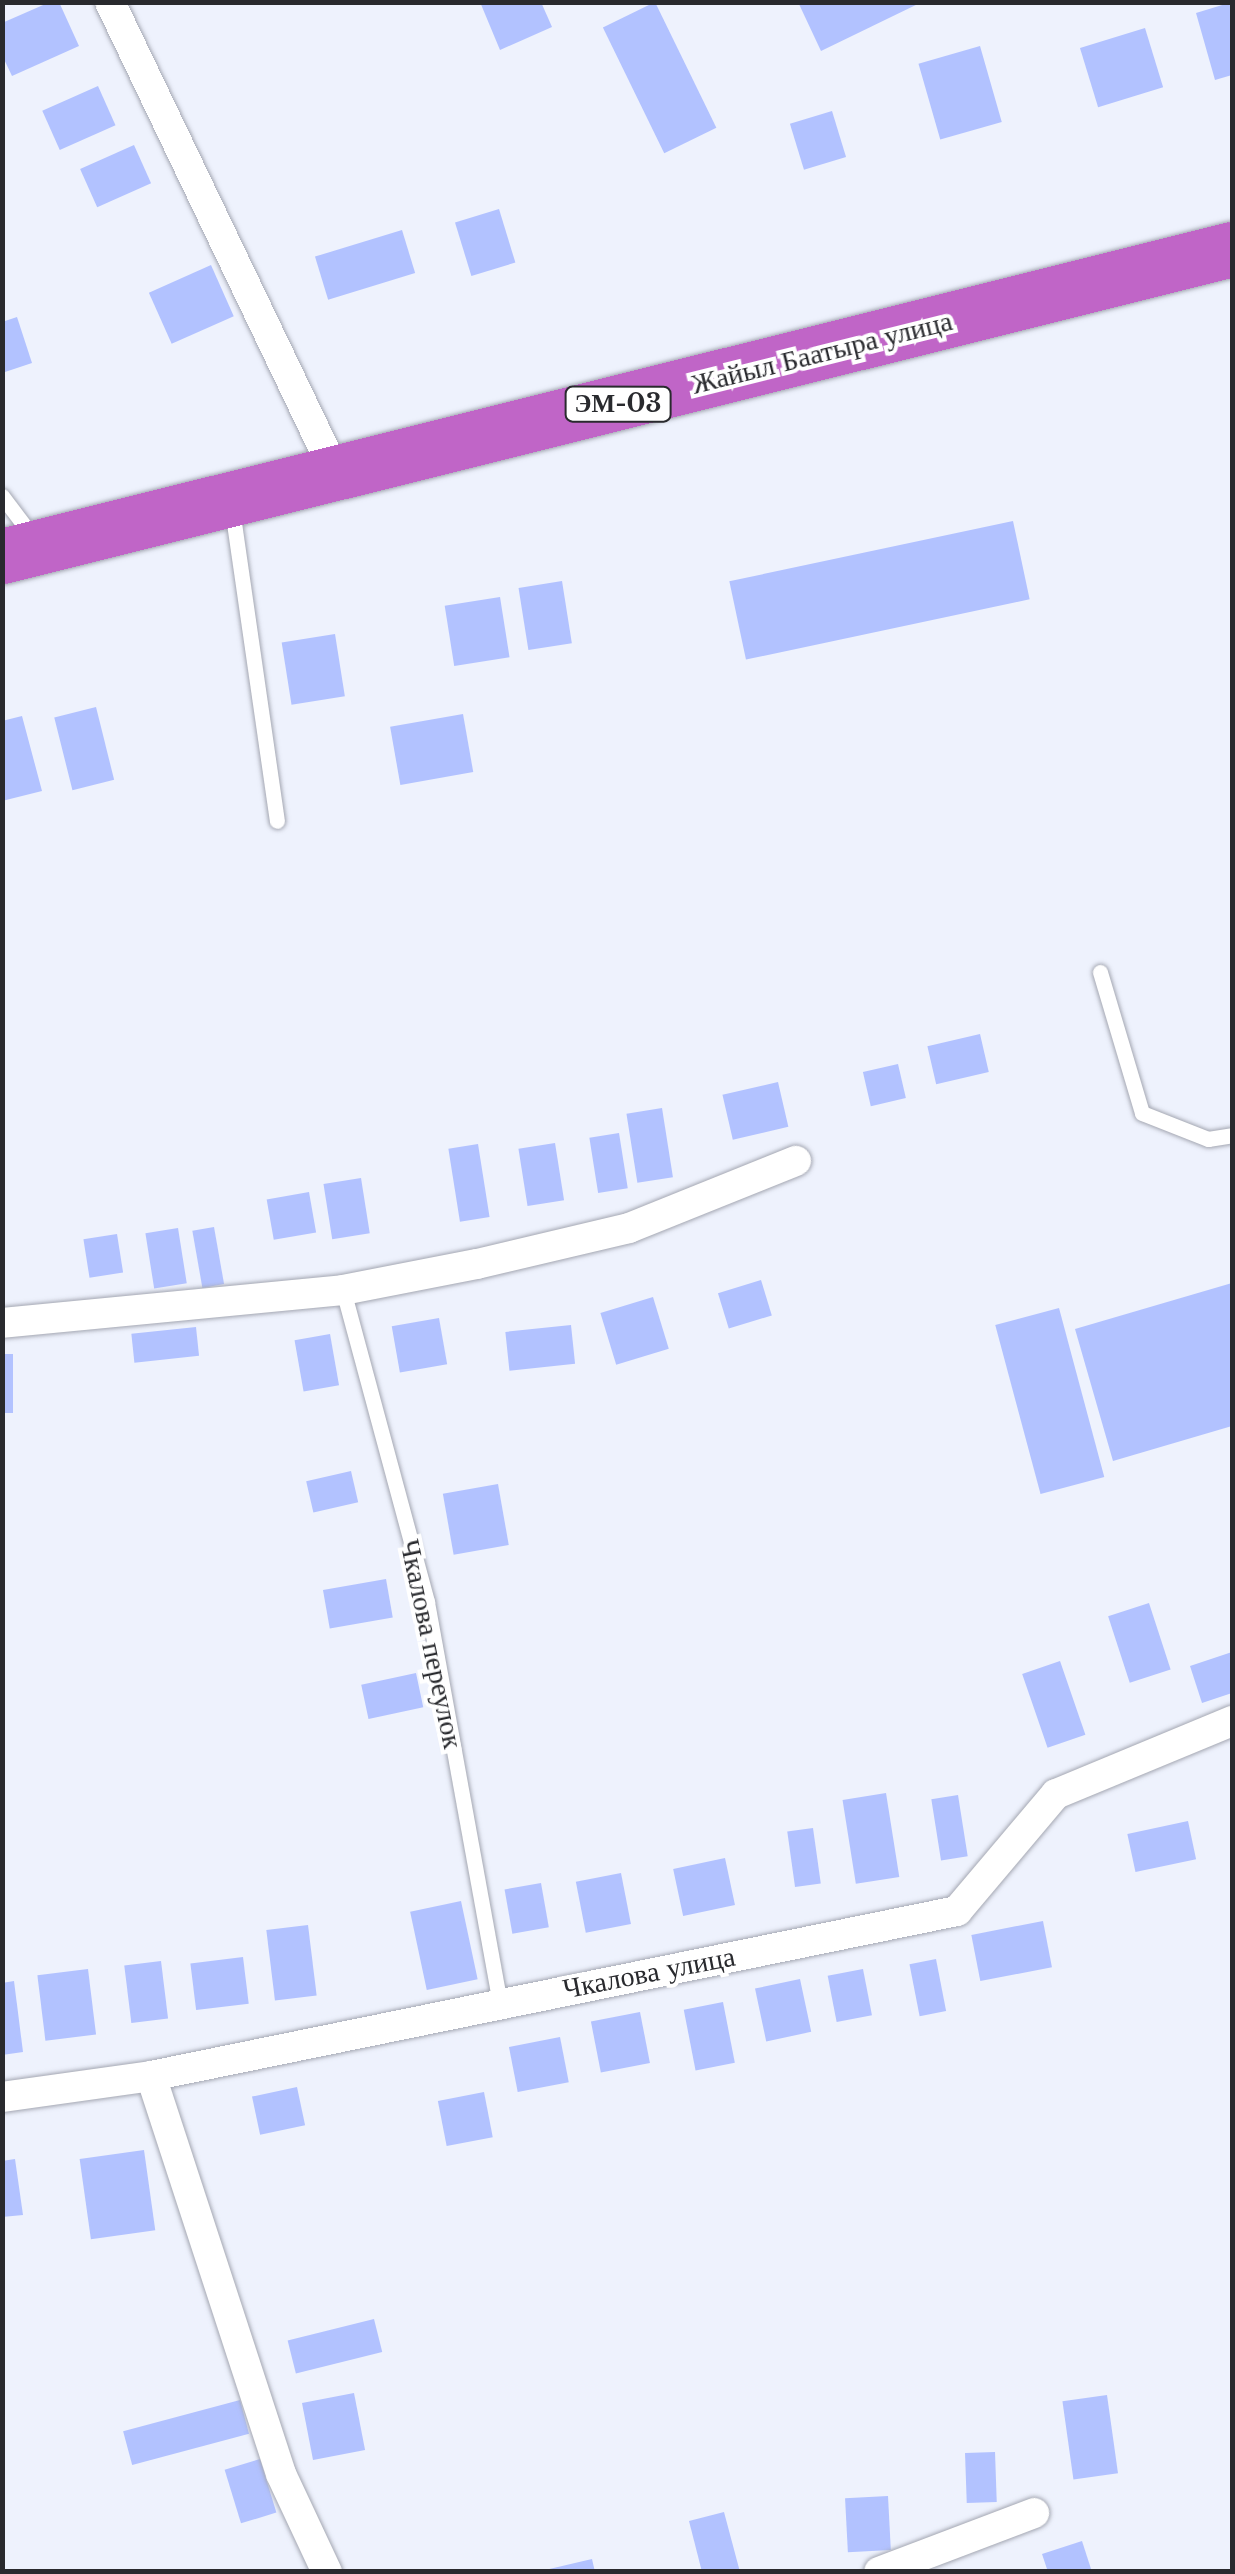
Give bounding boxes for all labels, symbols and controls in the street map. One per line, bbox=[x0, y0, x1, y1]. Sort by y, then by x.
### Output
street label: Жайыл Баатыра улица bbox=[688, 304, 956, 402]
road number: ЭМ-03 bbox=[563, 384, 673, 424]
street label: Чкалова переулок bbox=[392, 1536, 470, 1752]
street label: Чкалова улица bbox=[560, 1940, 738, 2006]

